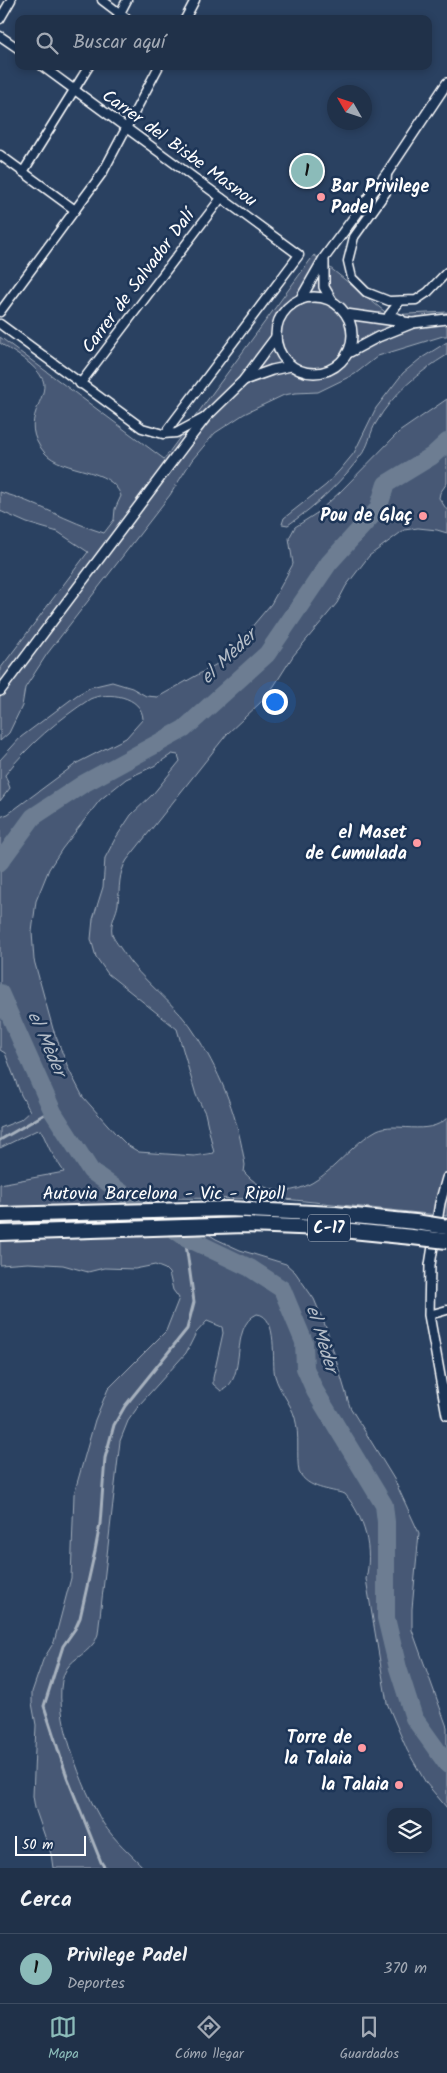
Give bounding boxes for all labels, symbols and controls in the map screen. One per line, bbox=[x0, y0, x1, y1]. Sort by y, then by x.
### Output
search box bbox=[15, 15, 432, 70]
text: Buscar aquí bbox=[73, 28, 165, 58]
icon: search bbox=[33, 29, 61, 57]
street label: Carrer del Bisbe Masnou bbox=[95, 83, 263, 216]
north arrow bbox=[327, 85, 372, 130]
pin: 1 bbox=[291, 152, 323, 190]
place label: Bar Privilege Padel bbox=[331, 173, 429, 223]
marker: Bar Privilege Padel bbox=[315, 191, 327, 203]
street label: Carrer de Salvador Dalí bbox=[75, 202, 205, 360]
place label: Pou de Glaç bbox=[320, 502, 413, 531]
marker: Pou de Glaç bbox=[417, 510, 429, 522]
water label: el Mèder bbox=[194, 620, 267, 692]
your location bbox=[262, 689, 288, 715]
place label: el Maset de Cumulada bbox=[305, 819, 408, 869]
marker: el Maset de Cumulada bbox=[411, 837, 423, 849]
water label: el Mèder bbox=[18, 1007, 75, 1085]
street label: Autovia Barcelona - Vic - Ripoll bbox=[43, 1180, 286, 1209]
road number: C-17 bbox=[308, 1214, 350, 1242]
water label: el Mèder bbox=[297, 1302, 346, 1380]
place label: Torre de la Talaia bbox=[284, 1724, 352, 1774]
marker: Torre de la Talaia bbox=[356, 1742, 368, 1754]
place label: la Talaia bbox=[321, 1771, 389, 1800]
marker: la Talaia bbox=[393, 1779, 405, 1791]
map controls bbox=[387, 1808, 432, 1853]
button: layers bbox=[387, 1808, 432, 1853]
scale bar bbox=[15, 1833, 86, 1856]
text: 50 m bbox=[22, 1834, 53, 1856]
text: Cerca bbox=[20, 1884, 72, 1917]
text: Privilege Padel bbox=[67, 1941, 187, 1971]
text: 1 bbox=[34, 1956, 38, 1981]
text: 370 m bbox=[383, 1956, 427, 1981]
text: Deportes bbox=[67, 1971, 125, 1996]
tab: Mapa bbox=[48, 2013, 79, 2065]
tab: Cómo llegar bbox=[175, 2013, 244, 2065]
tab: Guardados bbox=[340, 2013, 399, 2065]

